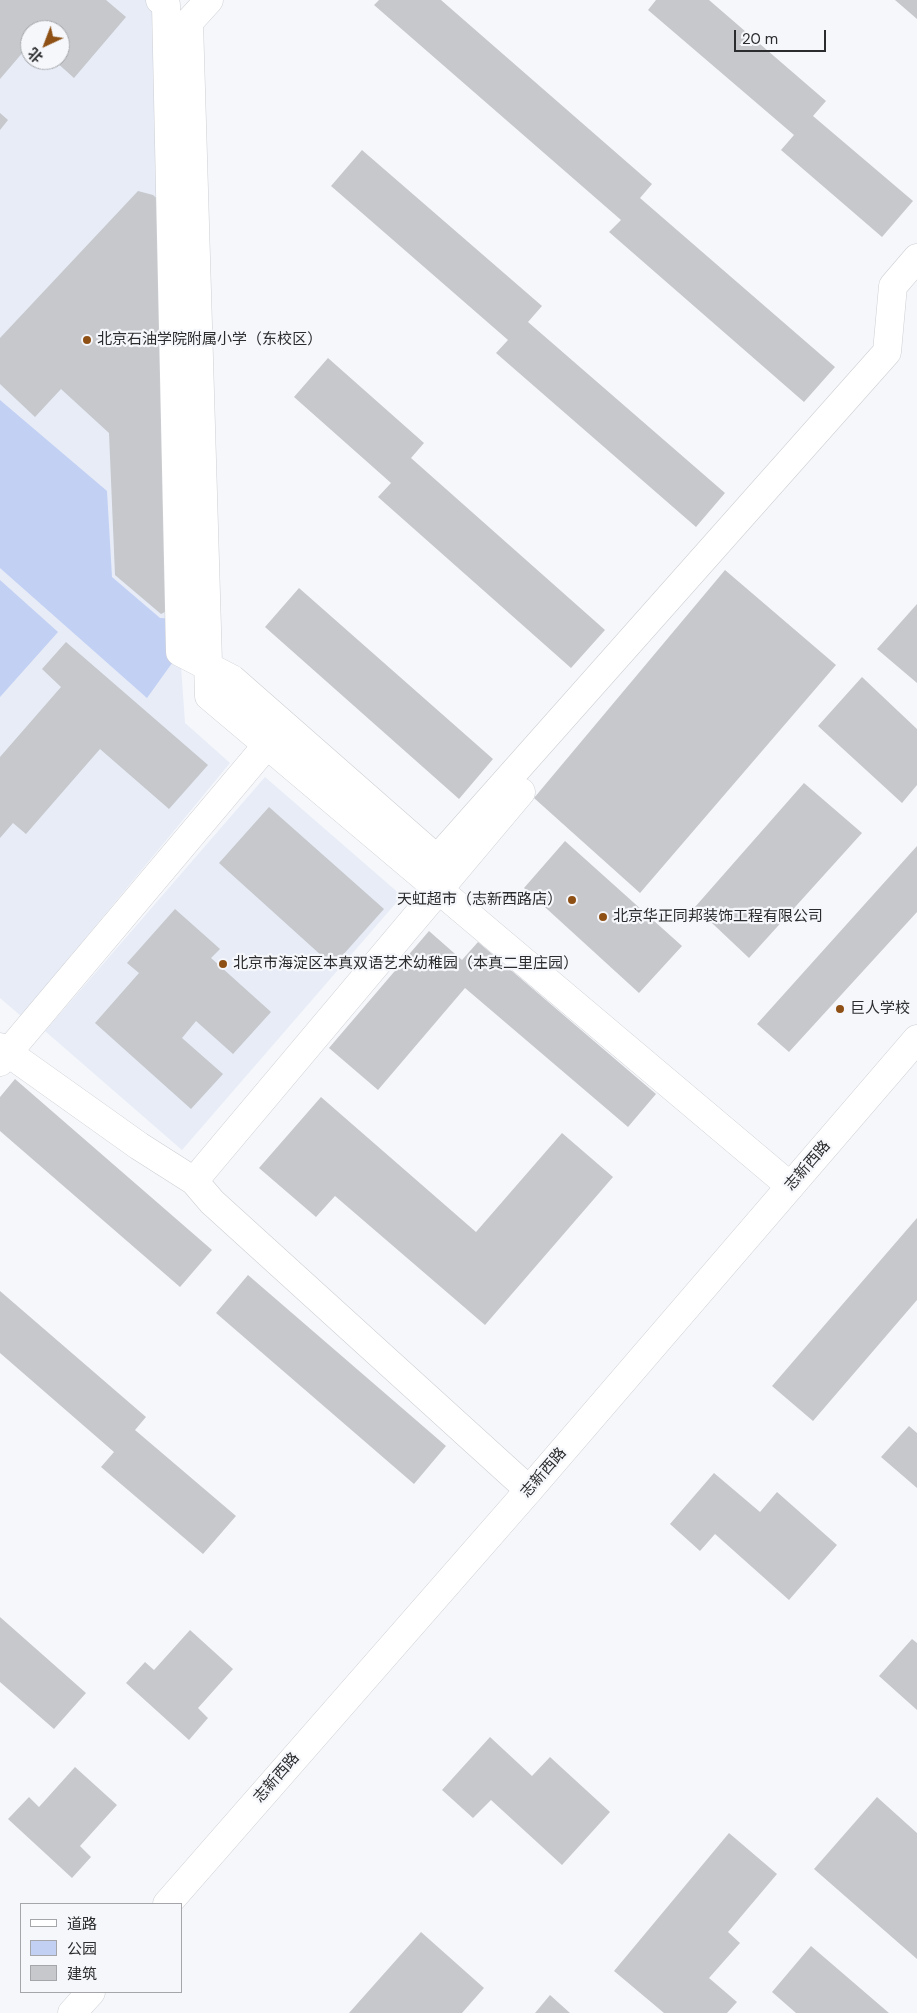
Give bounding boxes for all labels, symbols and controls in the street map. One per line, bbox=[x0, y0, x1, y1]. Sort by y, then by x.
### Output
north arrow bbox=[20, 20, 70, 70]
scale bar bbox=[737, 20, 830, 52]
text: 20 m bbox=[742, 29, 778, 49]
text: 北 bbox=[24, 44, 47, 67]
place label: 北京石油学院附属小学（东校区） bbox=[97, 331, 322, 349]
marker: 北京石油学院附属小学（东校区） bbox=[81, 334, 93, 346]
place label: 天虹超市（志新西路店） bbox=[397, 891, 562, 909]
marker: 天虹超市（志新西路店） bbox=[566, 894, 578, 906]
place label: 北京华正同邦装饰工程有限公司 bbox=[613, 908, 823, 926]
marker: 北京华正同邦装饰工程有限公司 bbox=[597, 911, 609, 923]
place label: 北京市海淀区本真双语艺术幼稚园（本真二里庄园） bbox=[233, 955, 578, 973]
marker: 北京市海淀区本真双语艺术幼稚园（本真二里庄园） bbox=[217, 958, 229, 970]
place label: 巨人学校 bbox=[850, 1000, 910, 1018]
marker: 巨人学校 bbox=[834, 1003, 846, 1015]
street label: 志新西路 bbox=[782, 1137, 834, 1195]
street label: 志新西路 bbox=[518, 1444, 570, 1502]
street label: 志新西路 bbox=[251, 1749, 303, 1807]
legend bbox=[20, 1903, 182, 1993]
text: 道路 bbox=[67, 1914, 97, 1934]
text: 公园 bbox=[67, 1939, 97, 1959]
text: 建筑 bbox=[67, 1964, 97, 1984]

